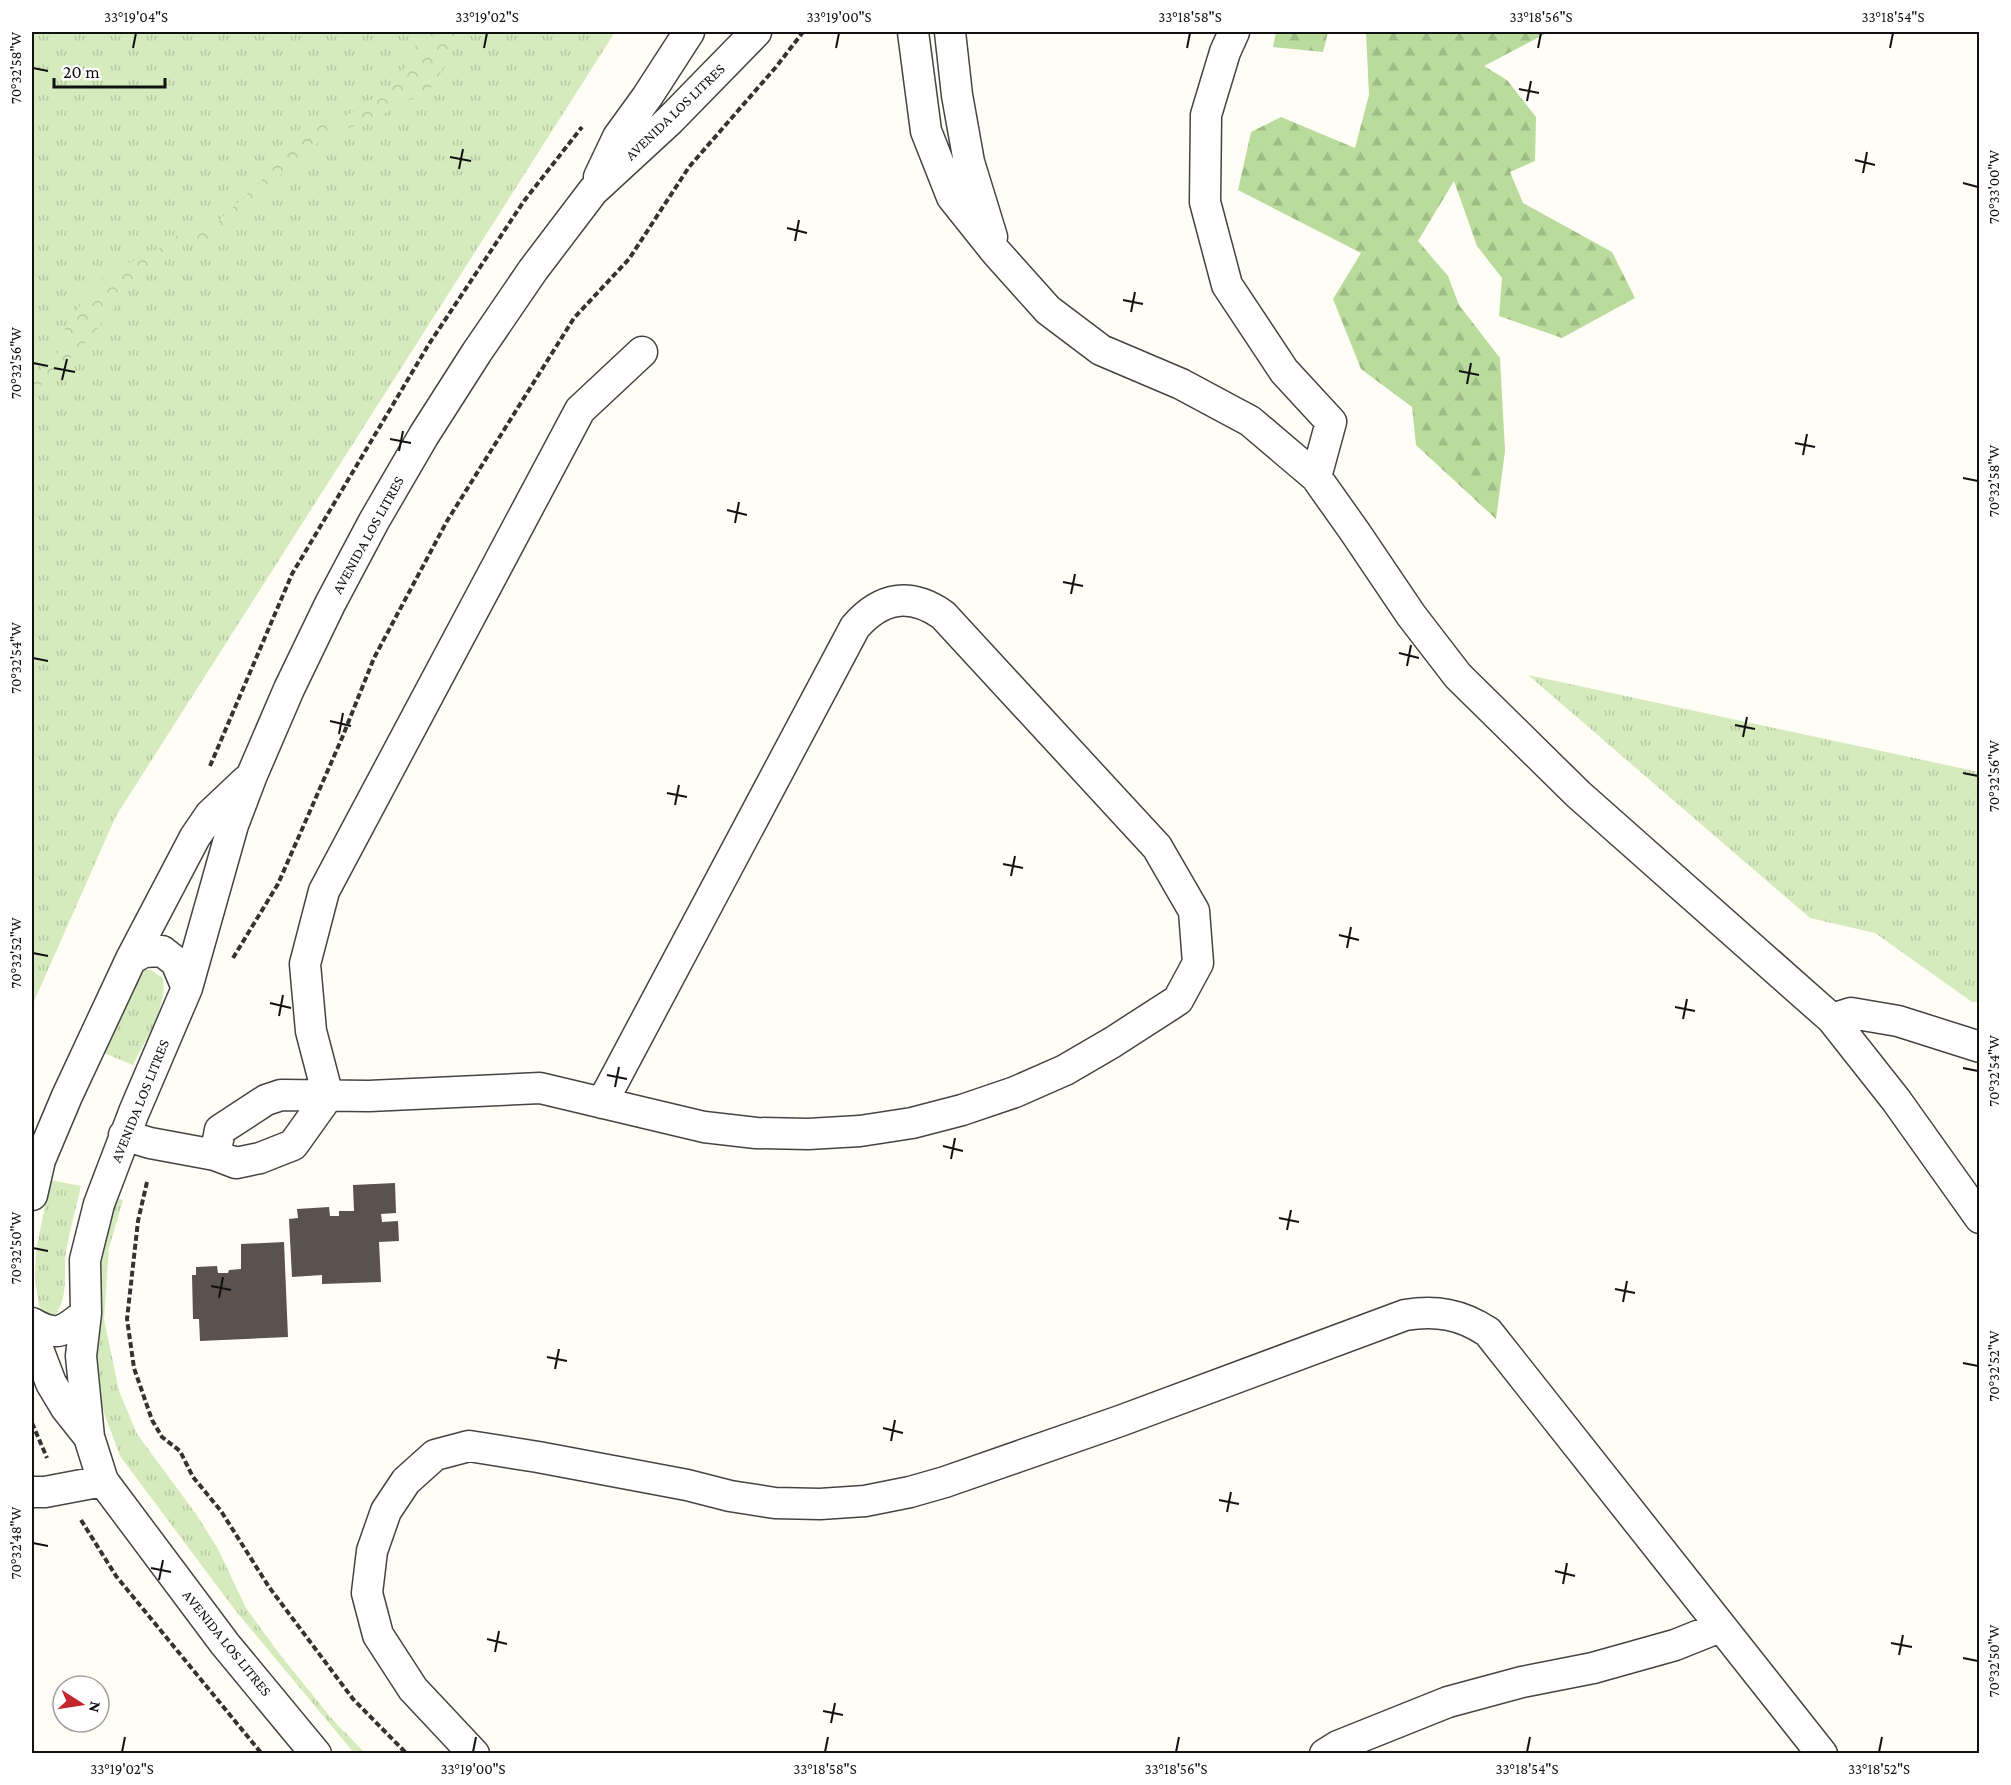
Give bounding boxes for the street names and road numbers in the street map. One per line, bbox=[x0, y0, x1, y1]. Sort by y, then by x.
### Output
street label: AVENIDA LOS LITRES bbox=[622, 61, 728, 163]
street label: AVENIDA LOS LITRES bbox=[329, 474, 407, 596]
street label: AVENIDA LOS LITRES bbox=[108, 1037, 172, 1165]
street label: AVENIDA LOS LITRES bbox=[179, 1587, 275, 1699]

